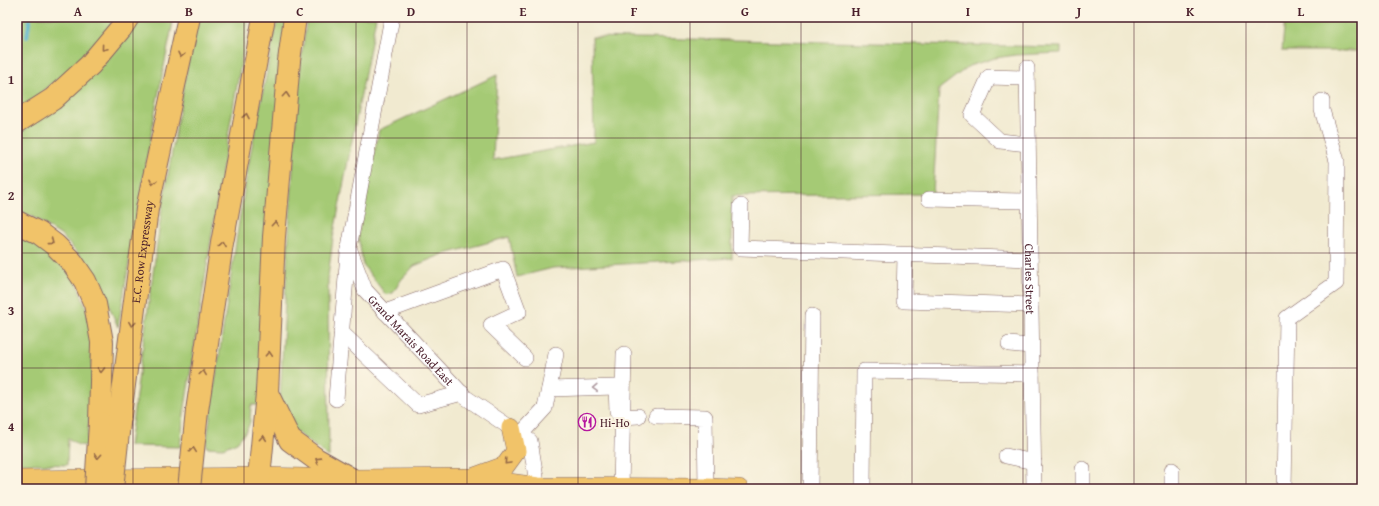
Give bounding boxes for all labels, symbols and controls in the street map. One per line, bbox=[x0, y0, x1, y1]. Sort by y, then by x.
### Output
text: A bbox=[74, 2, 83, 21]
text: B bbox=[185, 2, 193, 21]
text: C bbox=[296, 2, 304, 21]
text: D bbox=[407, 2, 415, 21]
text: E bbox=[520, 2, 527, 21]
text: F bbox=[631, 2, 638, 21]
text: G bbox=[741, 2, 749, 21]
text: H bbox=[851, 2, 861, 21]
text: I bbox=[966, 2, 970, 21]
text: J bbox=[1075, 2, 1082, 21]
text: K bbox=[1186, 2, 1195, 21]
text: L bbox=[1298, 2, 1305, 21]
one-way arrow bbox=[102, 43, 109, 51]
one-way arrow bbox=[178, 52, 186, 58]
text: 1 bbox=[8, 70, 14, 89]
one-way arrow bbox=[282, 92, 291, 98]
one-way arrow bbox=[241, 113, 249, 119]
one-way arrow bbox=[150, 179, 158, 185]
text: 2 bbox=[8, 186, 15, 205]
street label: E.C. Row Expressway bbox=[126, 198, 157, 304]
one-way arrow bbox=[271, 221, 280, 227]
one-way arrow bbox=[46, 237, 53, 244]
one-way arrow bbox=[217, 241, 226, 247]
street label: Charles Street bbox=[1021, 243, 1040, 315]
street label: Grand Marais Road East bbox=[365, 291, 459, 389]
text: 3 bbox=[8, 301, 14, 320]
one-way arrow bbox=[128, 321, 137, 328]
one-way arrow bbox=[265, 351, 273, 357]
one-way arrow bbox=[97, 367, 105, 373]
one-way arrow bbox=[198, 370, 207, 376]
one-way arrow bbox=[592, 384, 598, 392]
restaurant icon: Hi-Ho bbox=[577, 412, 597, 432]
place label: Hi-Ho bbox=[600, 414, 630, 431]
text: 4 bbox=[8, 417, 15, 436]
one-way arrow bbox=[259, 435, 268, 441]
one-way arrow bbox=[188, 447, 197, 453]
one-way arrow bbox=[93, 453, 102, 459]
one-way arrow bbox=[315, 457, 322, 464]
one-way arrow bbox=[504, 457, 512, 465]

